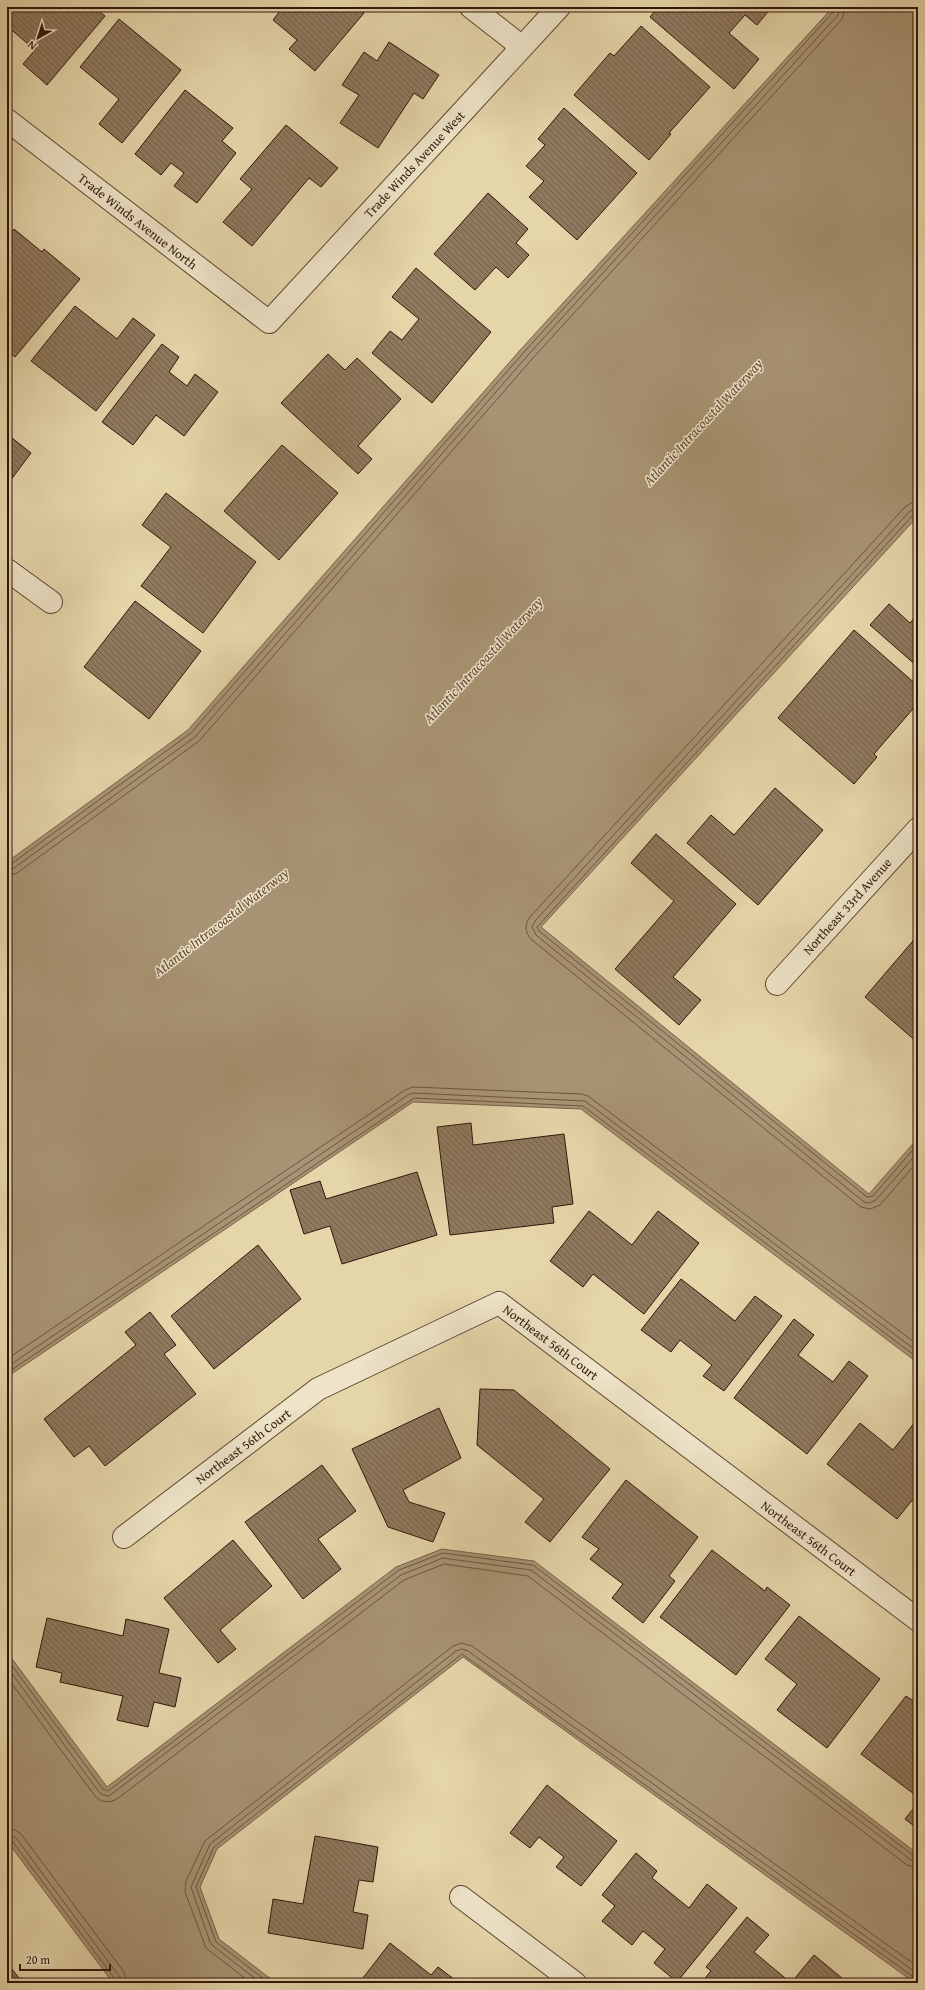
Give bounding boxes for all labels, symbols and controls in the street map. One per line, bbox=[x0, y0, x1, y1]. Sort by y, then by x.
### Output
north arrow bbox=[18, 18, 58, 58]
text: N bbox=[23, 37, 40, 54]
street label: Trade Winds Avenue West bbox=[359, 106, 470, 222]
street label: Trade Winds Avenue North bbox=[74, 169, 202, 274]
water label: Atlantic Intracoastal Waterway bbox=[638, 354, 768, 491]
water label: Atlantic Intracoastal Waterway bbox=[418, 592, 548, 729]
street label: Northeast 33rd Avenue bbox=[799, 854, 896, 959]
water label: Atlantic Intracoastal Waterway bbox=[148, 862, 293, 982]
street label: Northeast 56th Court bbox=[499, 1300, 603, 1385]
street label: Northeast 56th Court bbox=[192, 1404, 295, 1489]
street label: Northeast 56th Court bbox=[757, 1496, 861, 1581]
scale bar bbox=[20, 1946, 110, 1972]
text: 20 m bbox=[26, 1951, 50, 1968]

